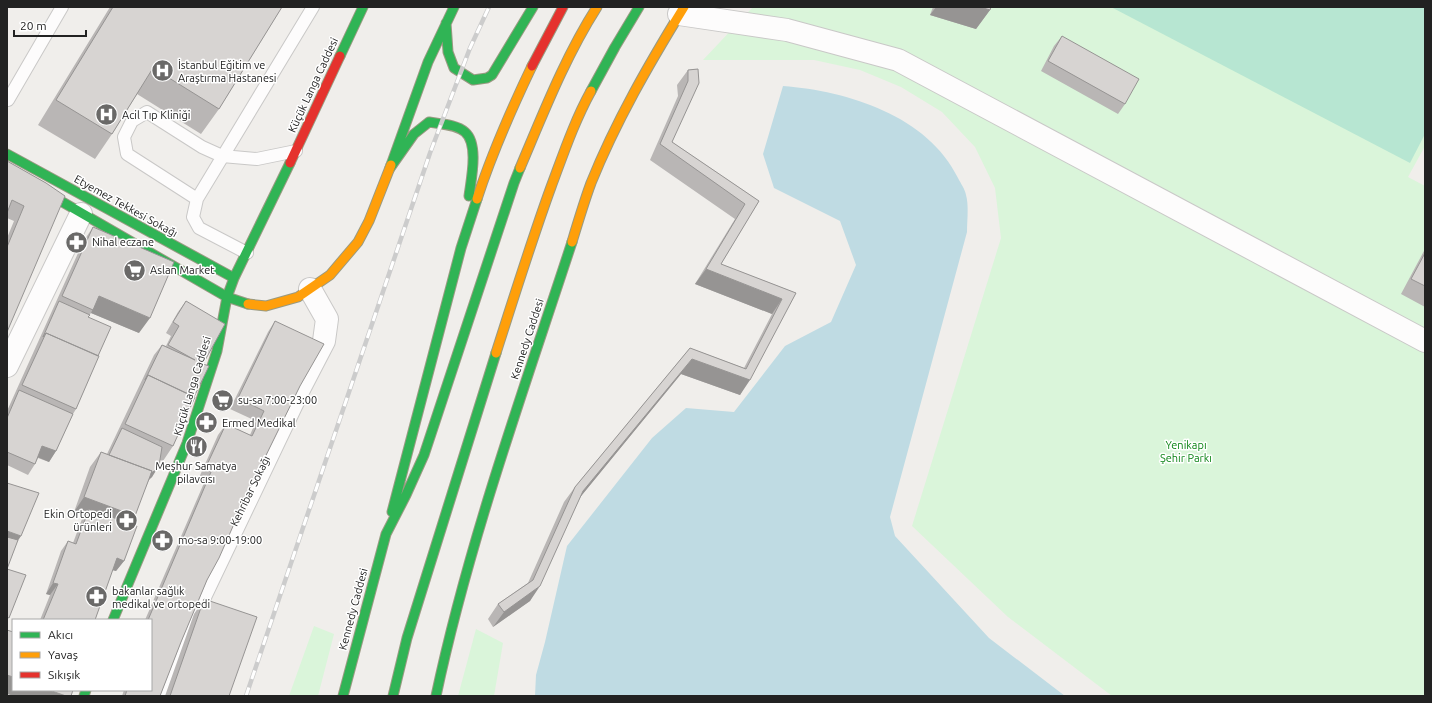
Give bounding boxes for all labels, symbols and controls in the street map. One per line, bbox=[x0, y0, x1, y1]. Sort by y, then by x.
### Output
scale bar bbox=[14, 12, 86, 38]
text: 20 m bbox=[20, 19, 47, 32]
street label: Küçük Langa Caddesi bbox=[286, 36, 340, 134]
hospital icon: İstanbul Eğitim ve Araştırma Hastanesi bbox=[150, 58, 176, 84]
place label: İstanbul Eğitim ve Araştırma Hastanesi bbox=[178, 59, 276, 84]
hospital icon: Acil Tıp Kliniği bbox=[93, 102, 119, 128]
place label: Acil Tıp Kliniği bbox=[122, 109, 191, 121]
street label: Etyemez Tekkesi Sokağı bbox=[72, 173, 180, 239]
pharmacy icon: Nihal eczane bbox=[63, 229, 89, 255]
place label: Nihal eczane bbox=[92, 236, 154, 248]
supermarket icon: Aslan Market bbox=[122, 257, 148, 283]
place label: Aslan Market bbox=[150, 264, 215, 276]
street label: Kennedy Caddesi bbox=[508, 297, 546, 381]
street label: Küçük Langa Caddesi bbox=[171, 335, 213, 437]
supermarket icon: su-sa 7:00-23:00 bbox=[209, 387, 235, 413]
place label: su-sa 7:00-23:00 bbox=[238, 394, 317, 406]
pharmacy icon: Ermed Medikal bbox=[193, 410, 219, 436]
place label: Ermed Medikal bbox=[222, 417, 296, 429]
restaurant icon: Meşhur Samatya pilavcısı bbox=[183, 433, 209, 459]
park label: Yenikapı Şehir Parkı bbox=[1160, 439, 1212, 464]
street label: Kehribar Sokağı bbox=[228, 454, 272, 528]
place label: Meşhur Samatya pilavcısı bbox=[155, 460, 237, 485]
pharmacy icon: Ekin Ortopedi ürünleri bbox=[114, 507, 140, 533]
place label: Ekin Ortopedi ürünleri bbox=[44, 508, 112, 533]
pharmacy icon: mo-sa 9:00-19:00 bbox=[150, 527, 176, 553]
place label: mo-sa 9:00-19:00 bbox=[178, 534, 262, 546]
street label: Kennedy Caddesi bbox=[336, 567, 370, 651]
pharmacy icon: bakanlar sağlık medikal ve ortopedi bbox=[83, 584, 109, 610]
place label: bakanlar sağlık medikal ve ortopedi bbox=[112, 585, 210, 610]
legend bbox=[12, 619, 152, 691]
text: Akıcı bbox=[48, 628, 73, 641]
text: Yavaş bbox=[48, 648, 78, 661]
text: Sıkışık bbox=[48, 668, 80, 681]

